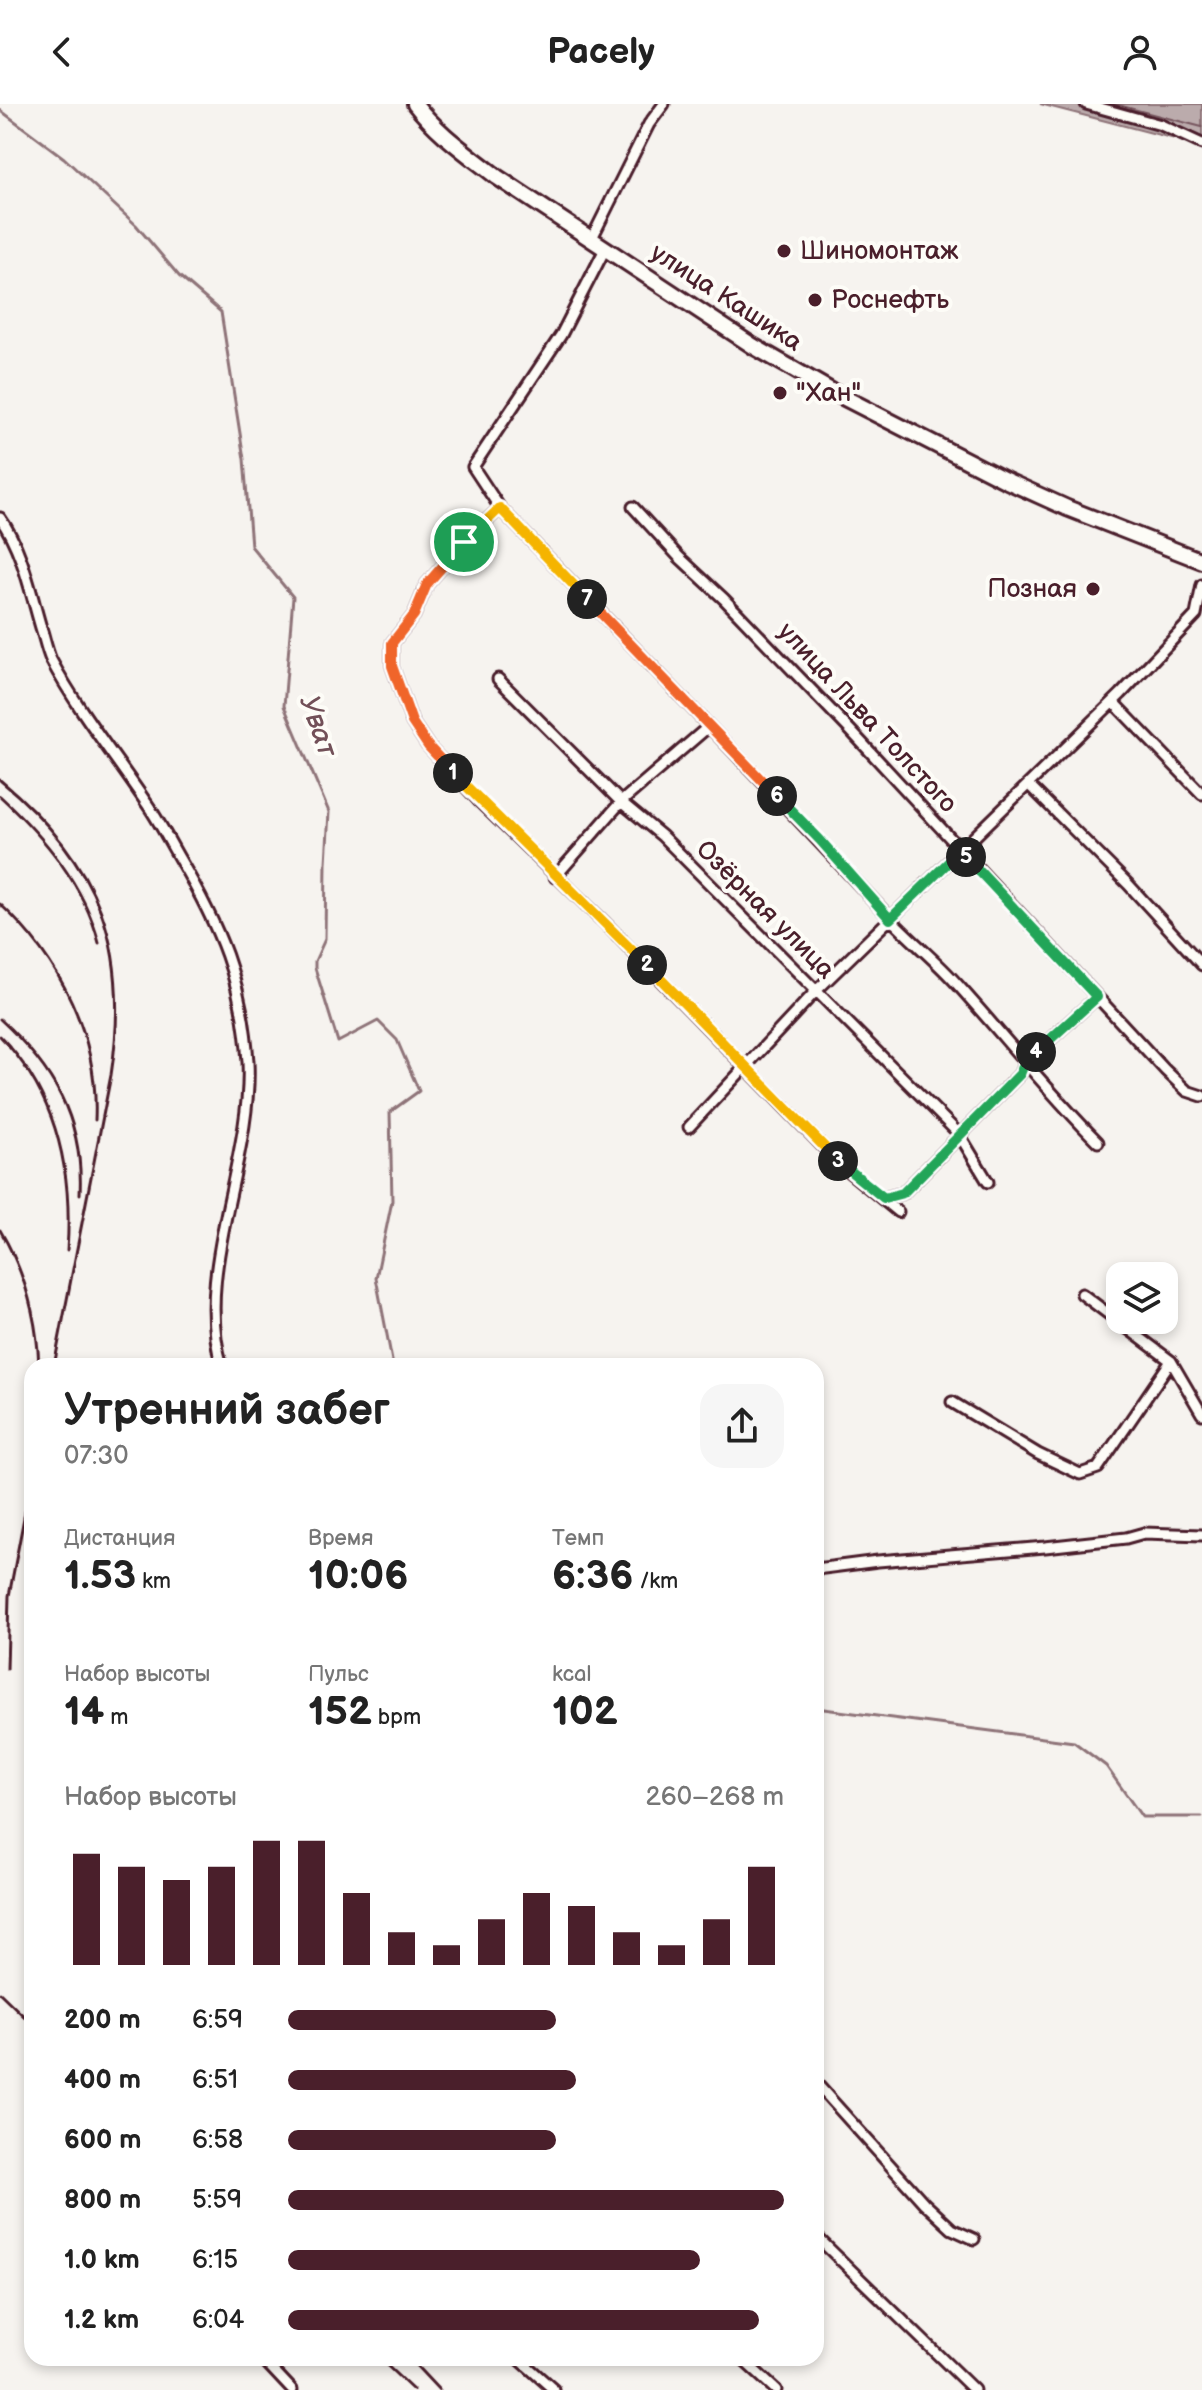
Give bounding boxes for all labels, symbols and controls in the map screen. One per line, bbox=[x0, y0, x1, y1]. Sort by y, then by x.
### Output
icon: back bbox=[40, 30, 84, 74]
icon: person bbox=[1118, 30, 1162, 74]
text: Pacely bbox=[547, 31, 655, 74]
place label: Шиномонтаж bbox=[800, 236, 959, 267]
street label: улица Кашика bbox=[644, 238, 808, 358]
marker: Шиномонтаж bbox=[775, 242, 793, 260]
place label: Роснефть bbox=[831, 285, 949, 316]
marker: Роснефть bbox=[806, 291, 824, 309]
place label: "Хан" bbox=[796, 378, 861, 409]
marker: "Хан" bbox=[771, 384, 789, 402]
pin bbox=[430, 508, 498, 576]
icon: arrive bbox=[442, 520, 486, 564]
place label: Позная bbox=[987, 574, 1077, 605]
pin: 7 bbox=[567, 579, 607, 619]
marker: Позная bbox=[1084, 580, 1102, 598]
text: 7 bbox=[581, 585, 593, 612]
street label: улица Льва Толстого bbox=[771, 617, 963, 819]
water label: Уват bbox=[292, 691, 344, 763]
pin: 1 bbox=[433, 753, 473, 793]
text: 1 bbox=[448, 759, 458, 786]
pin: 6 bbox=[757, 776, 797, 816]
text: 6 bbox=[770, 782, 784, 809]
street label: Озёрная улица bbox=[689, 834, 841, 986]
pin: 5 bbox=[946, 837, 986, 877]
text: 5 bbox=[960, 843, 972, 870]
pin: 2 bbox=[627, 945, 667, 985]
text: 2 bbox=[640, 951, 654, 978]
pin: 4 bbox=[1016, 1032, 1056, 1072]
text: 4 bbox=[1030, 1038, 1042, 1065]
pin: 3 bbox=[818, 1141, 858, 1181]
text: 3 bbox=[832, 1147, 844, 1174]
map controls bbox=[1106, 1262, 1178, 1334]
button: layers bbox=[1106, 1262, 1178, 1334]
text: Утренний забег bbox=[64, 1384, 390, 1437]
button: share bbox=[700, 1384, 784, 1468]
text: 07:30 bbox=[64, 1441, 129, 1472]
text: Дистанция bbox=[64, 1525, 175, 1552]
text: Время bbox=[308, 1525, 373, 1552]
text: Темп bbox=[552, 1525, 604, 1552]
text: 1.53 bbox=[64, 1552, 136, 1600]
text: 10:06 bbox=[308, 1552, 409, 1600]
text: 6:36 bbox=[552, 1552, 633, 1600]
text: km bbox=[136, 1568, 171, 1595]
text: /km bbox=[633, 1568, 678, 1595]
text: Набор высоты bbox=[64, 1661, 210, 1688]
text: Пульс bbox=[308, 1661, 369, 1688]
text: kcal bbox=[552, 1661, 591, 1688]
text: 14 bbox=[64, 1688, 104, 1736]
text: 152 bbox=[308, 1688, 372, 1736]
text: 102 bbox=[552, 1688, 618, 1736]
text: m bbox=[104, 1704, 129, 1731]
text: bpm bbox=[372, 1704, 421, 1731]
text: Набор высоты bbox=[64, 1782, 237, 1813]
text: 260–268 m bbox=[645, 1782, 784, 1813]
text: 200 m bbox=[64, 2005, 141, 2036]
text: 6:59 bbox=[192, 2005, 243, 2036]
text: 400 m bbox=[64, 2065, 141, 2096]
text: 6:51 bbox=[192, 2065, 238, 2096]
text: 600 m bbox=[64, 2125, 141, 2156]
text: 6:58 bbox=[192, 2125, 243, 2156]
text: 800 m bbox=[64, 2185, 141, 2216]
text: 5:59 bbox=[192, 2185, 242, 2216]
text: 1.0 km bbox=[64, 2245, 140, 2276]
text: 6:15 bbox=[192, 2245, 238, 2276]
text: 1.2 km bbox=[64, 2305, 139, 2336]
text: 6:04 bbox=[192, 2305, 244, 2336]

